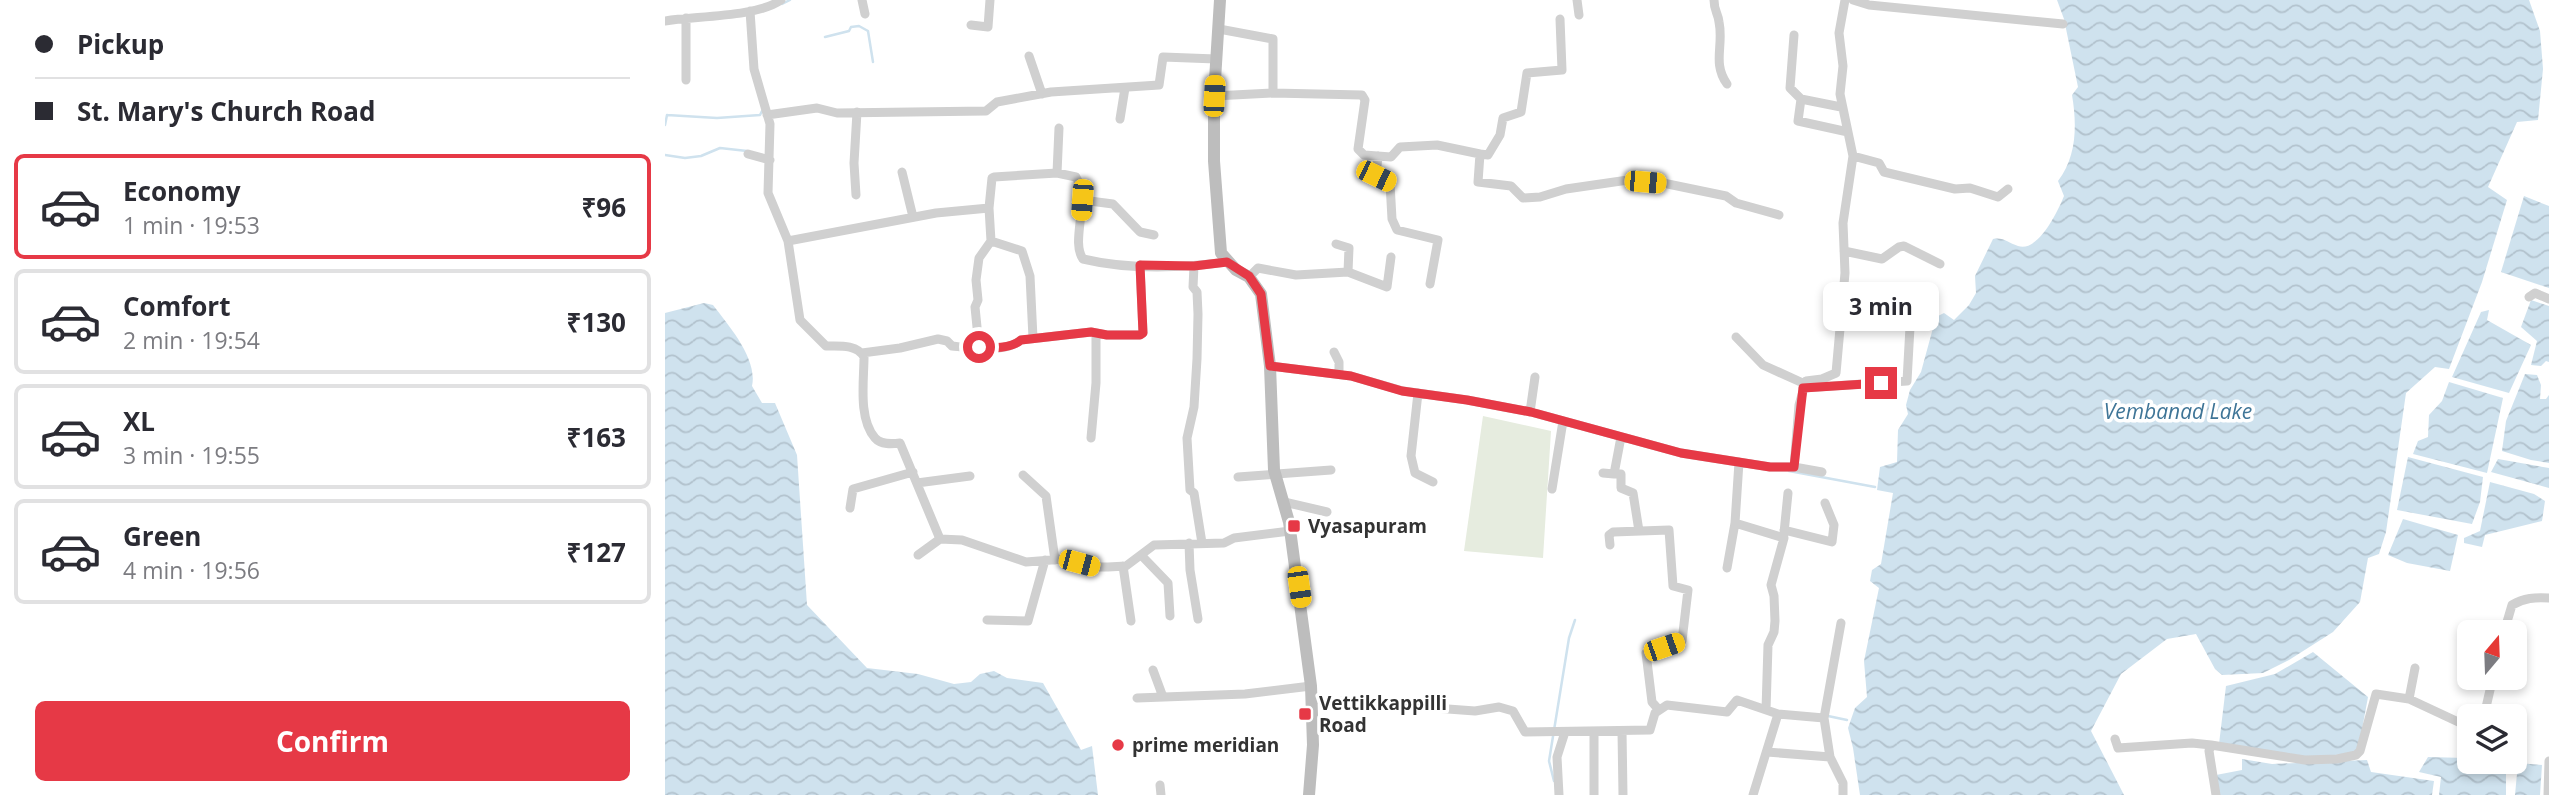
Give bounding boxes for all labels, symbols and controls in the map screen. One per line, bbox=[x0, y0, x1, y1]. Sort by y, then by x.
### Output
text: Pickup bbox=[77, 26, 164, 62]
car bbox=[1203, 74, 1226, 118]
text: St. Mary's Church Road bbox=[77, 93, 375, 129]
car bbox=[1353, 157, 1400, 195]
car bbox=[1624, 170, 1667, 194]
text: Economy bbox=[123, 173, 241, 209]
icon: car bbox=[39, 175, 102, 238]
car bbox=[1071, 178, 1094, 222]
text: ₹96 bbox=[581, 189, 626, 225]
text: 1 min · 19:53 bbox=[123, 209, 260, 241]
callout: 3 min bbox=[1823, 282, 1939, 330]
text: Comfort bbox=[123, 288, 230, 324]
icon: car bbox=[39, 290, 102, 353]
text: 3 min bbox=[1849, 290, 1913, 322]
text: ₹130 bbox=[567, 304, 626, 340]
text: 2 min · 19:54 bbox=[123, 324, 260, 356]
route start bbox=[963, 331, 995, 363]
route end bbox=[1865, 367, 1897, 399]
water label: Vembanad Lake bbox=[2104, 397, 2252, 425]
text: XL bbox=[123, 403, 155, 439]
icon: car bbox=[39, 405, 102, 468]
text: ₹163 bbox=[567, 419, 626, 455]
text: 3 min · 19:55 bbox=[123, 439, 260, 471]
place label: Vyasapuram bbox=[1308, 513, 1427, 539]
text: Green bbox=[123, 518, 201, 554]
marker: Vyasapuram bbox=[1286, 518, 1302, 534]
icon: car bbox=[39, 520, 102, 583]
text: ₹127 bbox=[567, 534, 626, 570]
car bbox=[1056, 547, 1103, 579]
text: 4 min · 19:56 bbox=[123, 554, 260, 586]
car bbox=[1286, 565, 1313, 609]
north arrow bbox=[2457, 620, 2527, 690]
map controls bbox=[2457, 620, 2527, 774]
car bbox=[1641, 630, 1688, 664]
place label: Vettikkappilli Road bbox=[1319, 690, 1447, 738]
button: Confirm bbox=[35, 701, 630, 781]
button: layers bbox=[2457, 704, 2527, 774]
marker: Vettikkappilli Road bbox=[1297, 706, 1313, 722]
place label: prime meridian bbox=[1132, 732, 1279, 758]
marker: prime meridian bbox=[1110, 737, 1126, 753]

